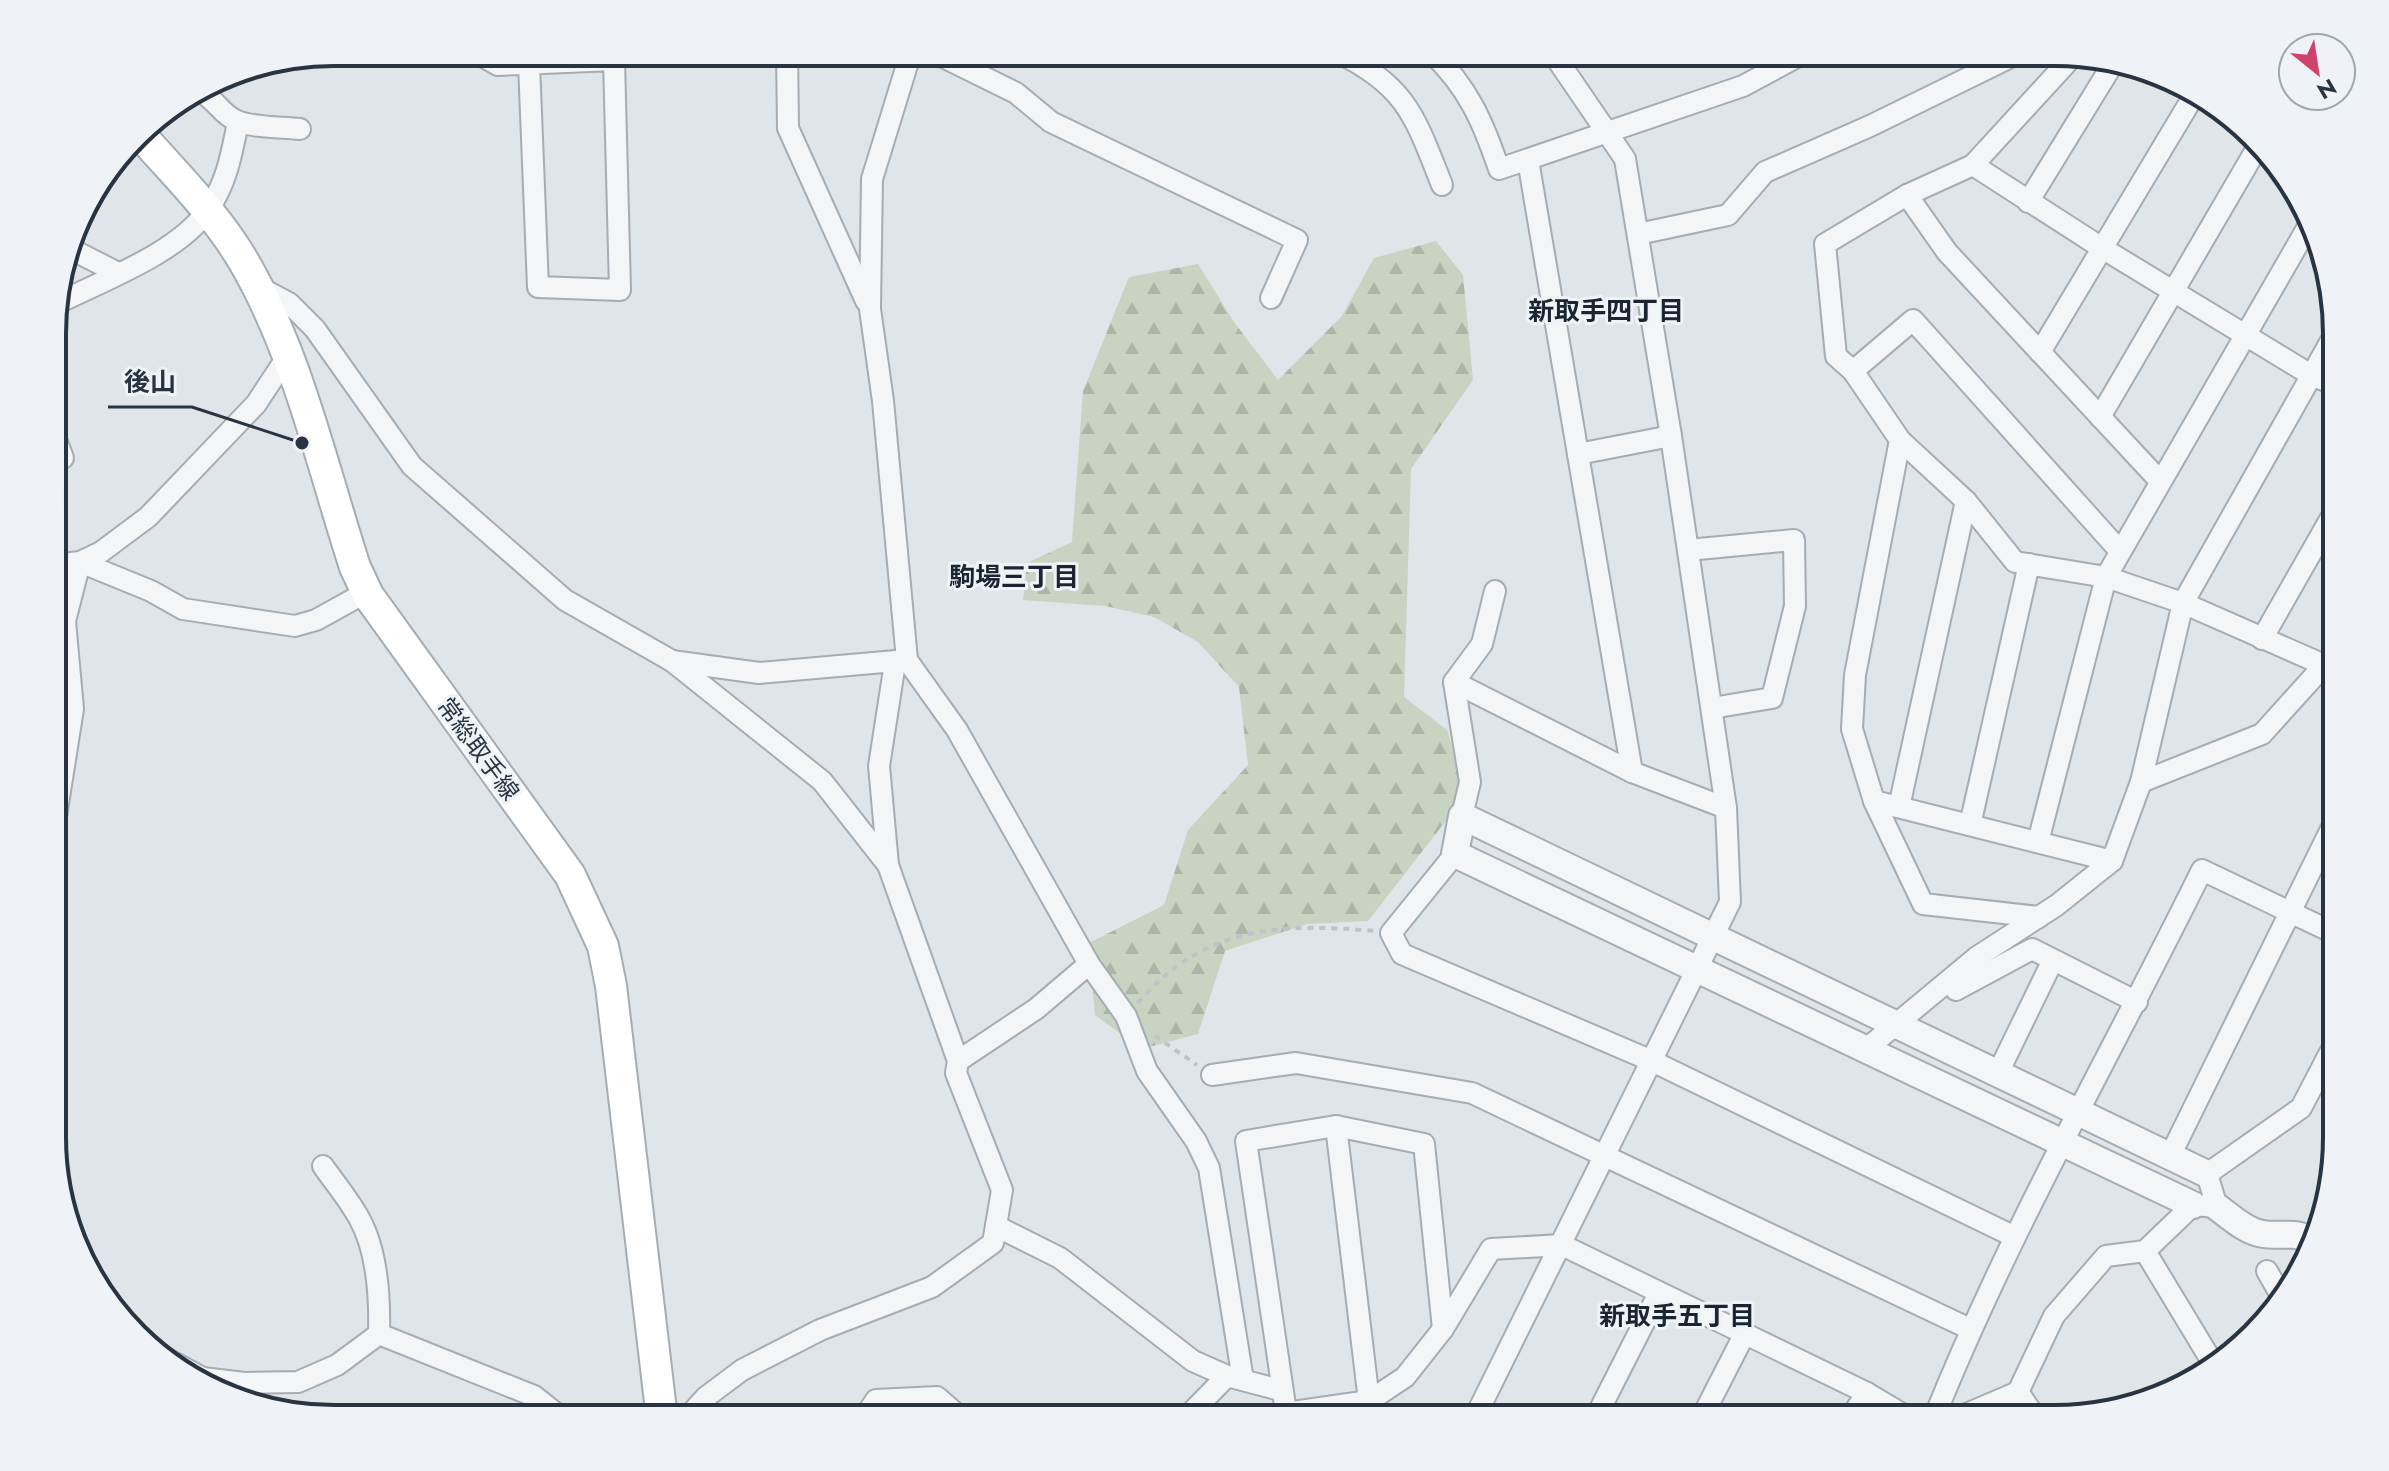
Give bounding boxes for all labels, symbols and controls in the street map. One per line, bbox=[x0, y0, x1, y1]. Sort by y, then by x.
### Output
north arrow bbox=[2277, 32, 2357, 112]
text: N bbox=[2311, 71, 2343, 108]
district label: 新取手四丁目 bbox=[1528, 292, 1684, 330]
callout: 後山 bbox=[108, 357, 192, 407]
text: 後山 bbox=[124, 363, 176, 401]
district label: 駒場三丁目 bbox=[949, 558, 1079, 596]
street label: 常総取手線 bbox=[429, 690, 528, 808]
district label: 新取手五丁目 bbox=[1599, 1297, 1755, 1335]

